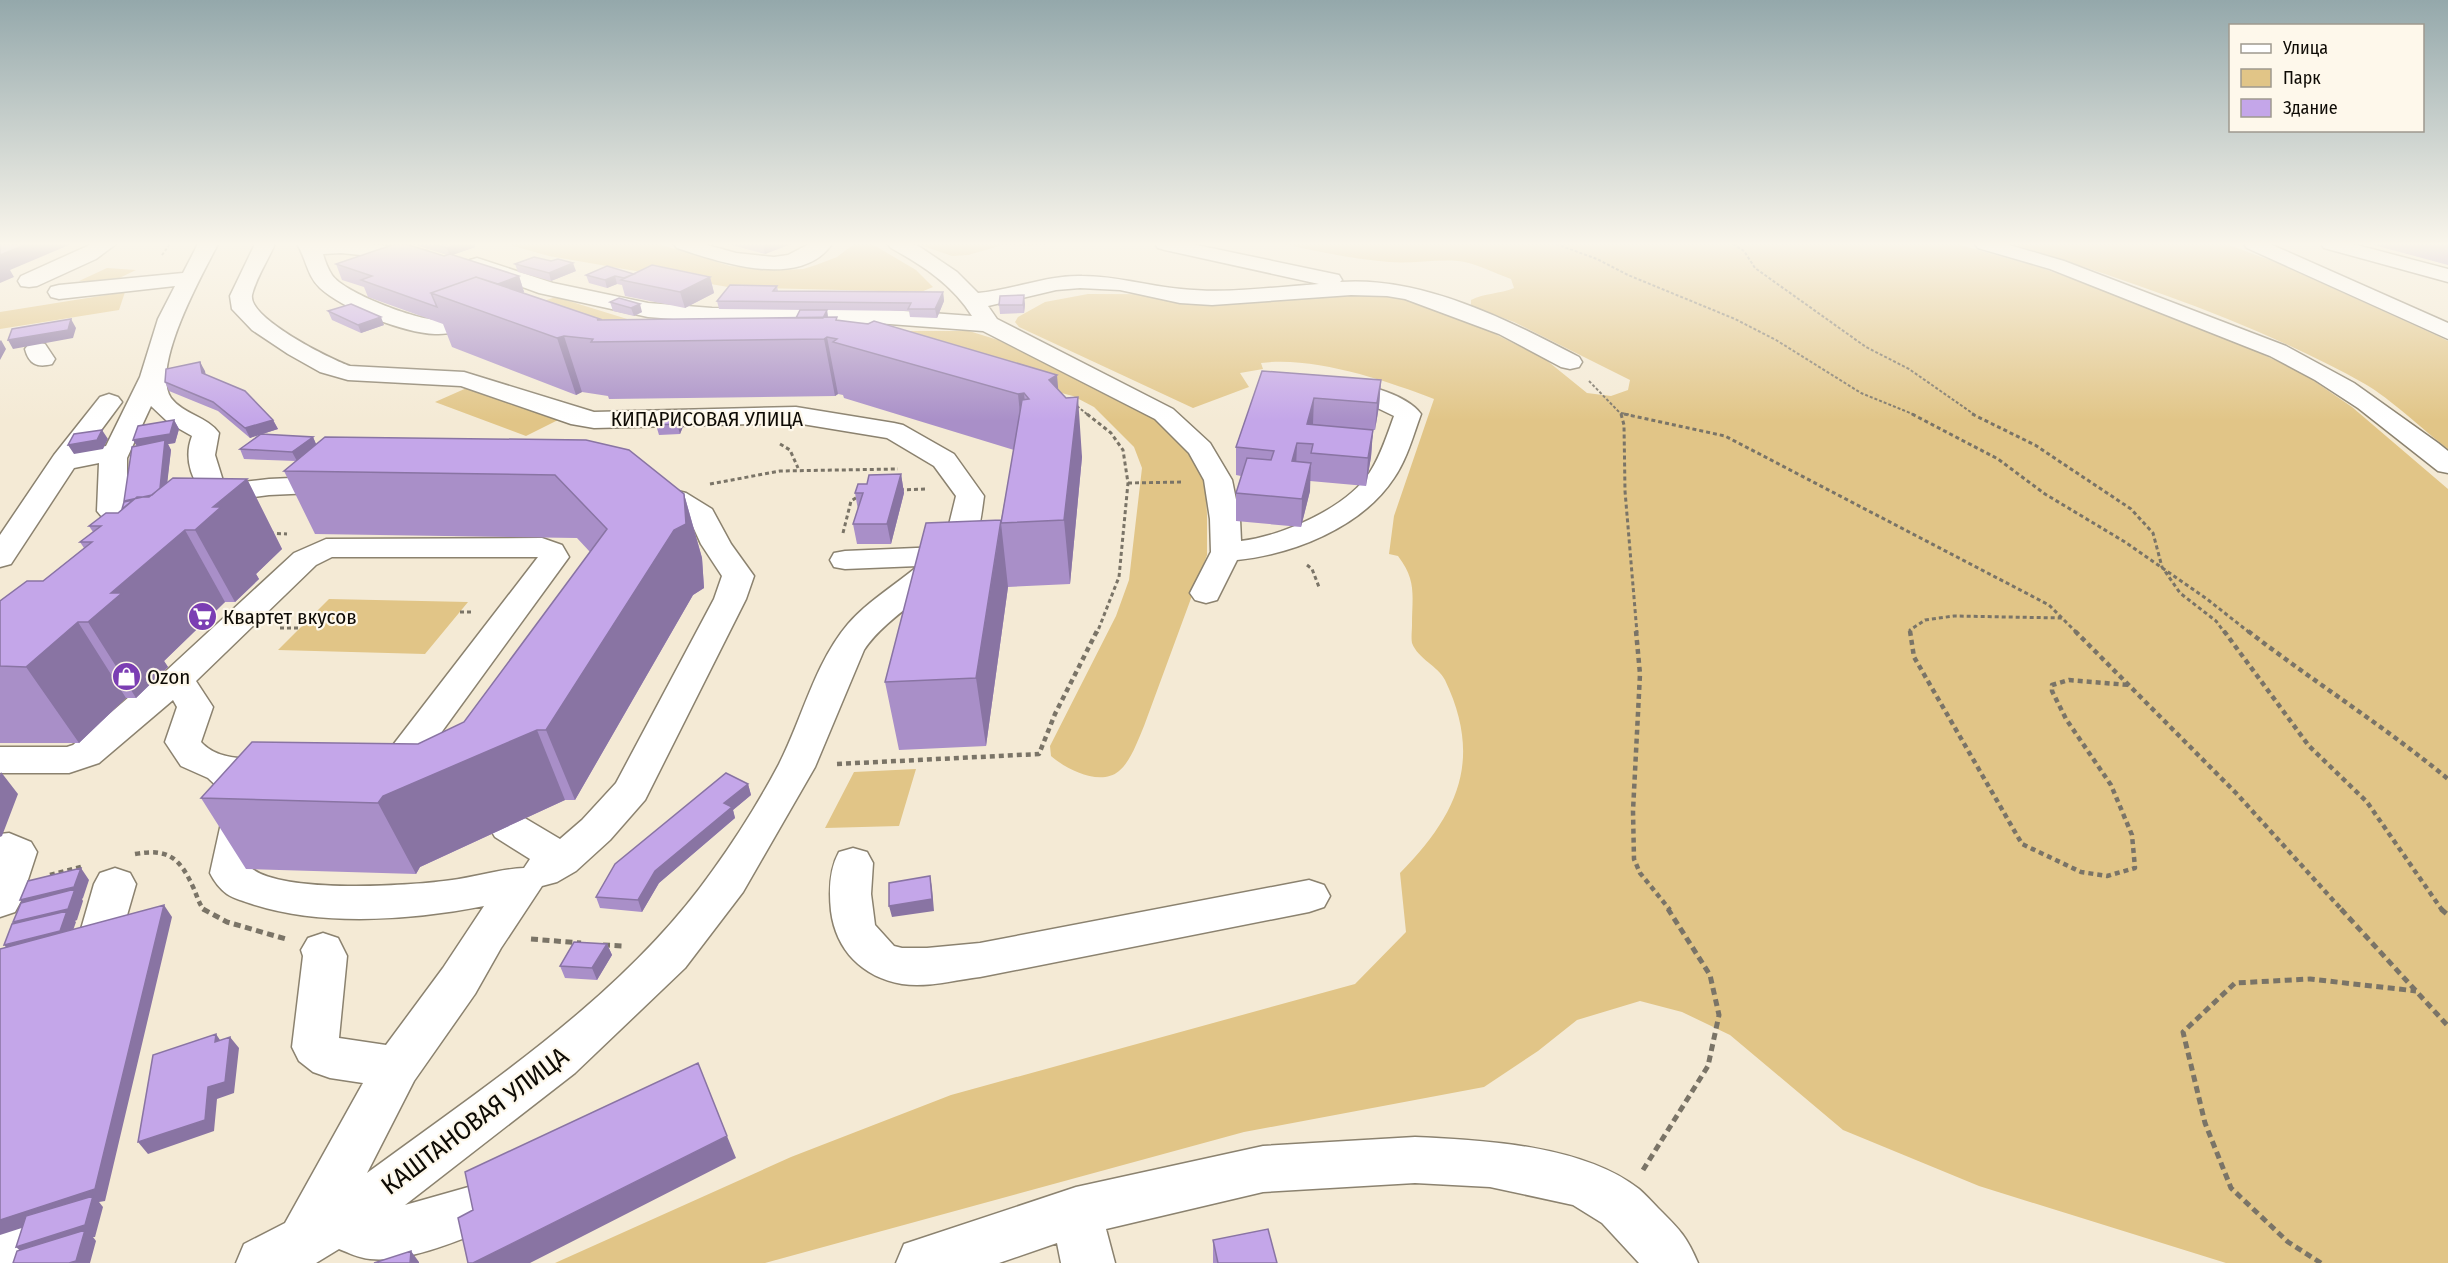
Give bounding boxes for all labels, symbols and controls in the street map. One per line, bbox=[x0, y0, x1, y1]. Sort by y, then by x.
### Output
legend bbox=[2229, 24, 2424, 132]
text: Улица bbox=[2282, 37, 2328, 59]
text: Парк bbox=[2283, 67, 2321, 89]
text: Здание bbox=[2283, 97, 2338, 119]
street label: КИПАРИСОВАЯ УЛИЦА bbox=[611, 406, 803, 432]
supermarket icon: Квартет вкусов bbox=[186, 601, 218, 633]
place label: Квартет вкусов bbox=[223, 604, 357, 630]
shop icon: Ozon bbox=[110, 661, 142, 693]
place label: Ozon bbox=[147, 664, 190, 690]
street label: КАШТАНОВАЯ УЛИЦА bbox=[375, 1040, 575, 1201]

